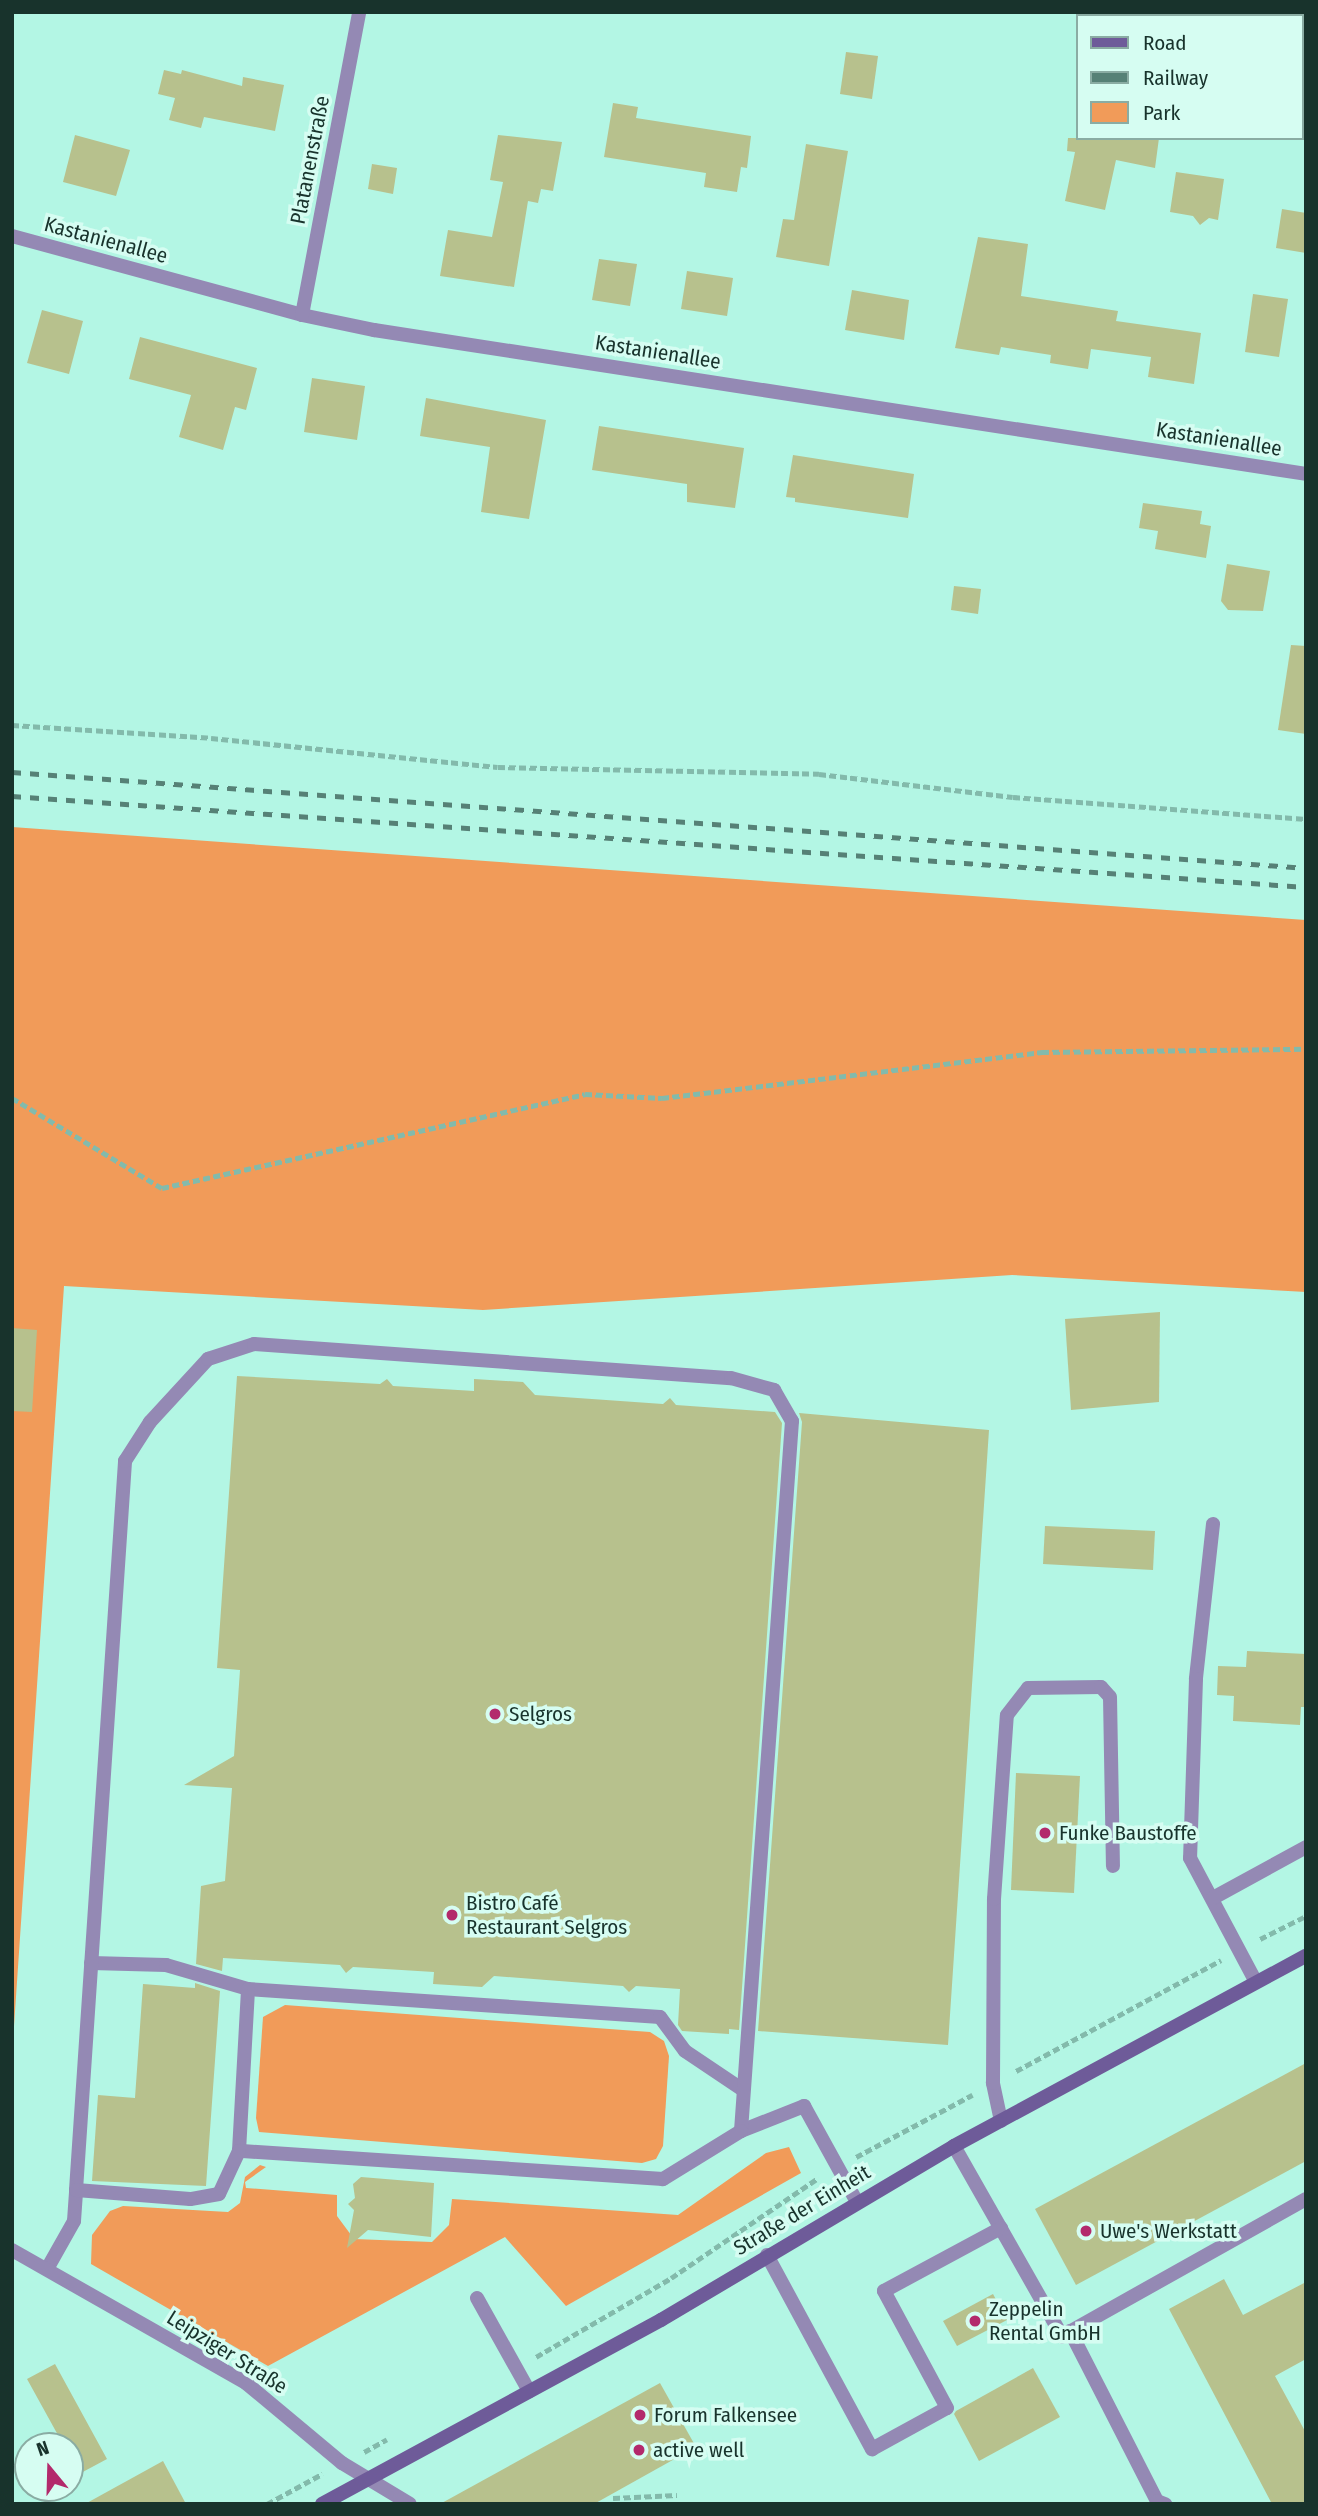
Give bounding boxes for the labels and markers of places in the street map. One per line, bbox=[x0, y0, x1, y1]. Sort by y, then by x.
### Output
place label: Selgros bbox=[509, 1701, 572, 1727]
marker: Selgros bbox=[487, 1706, 503, 1722]
place label: Funke Baustoffe bbox=[1059, 1820, 1197, 1846]
marker: Funke Baustoffe bbox=[1037, 1825, 1053, 1841]
place label: Bistro Café Restaurant Selgros bbox=[466, 1890, 627, 1940]
marker: Bistro Café Restaurant Selgros bbox=[444, 1907, 460, 1923]
place label: Uwe's Werkstatt bbox=[1100, 2218, 1237, 2244]
marker: Uwe's Werkstatt bbox=[1078, 2223, 1094, 2239]
place label: Zeppelin Rental GmbH bbox=[989, 2296, 1101, 2346]
marker: Zeppelin Rental GmbH bbox=[967, 2313, 983, 2329]
place label: Forum Falkensee bbox=[654, 2402, 797, 2428]
marker: Forum Falkensee bbox=[632, 2407, 648, 2423]
place label: active well bbox=[653, 2437, 744, 2463]
marker: active well bbox=[631, 2442, 647, 2458]

